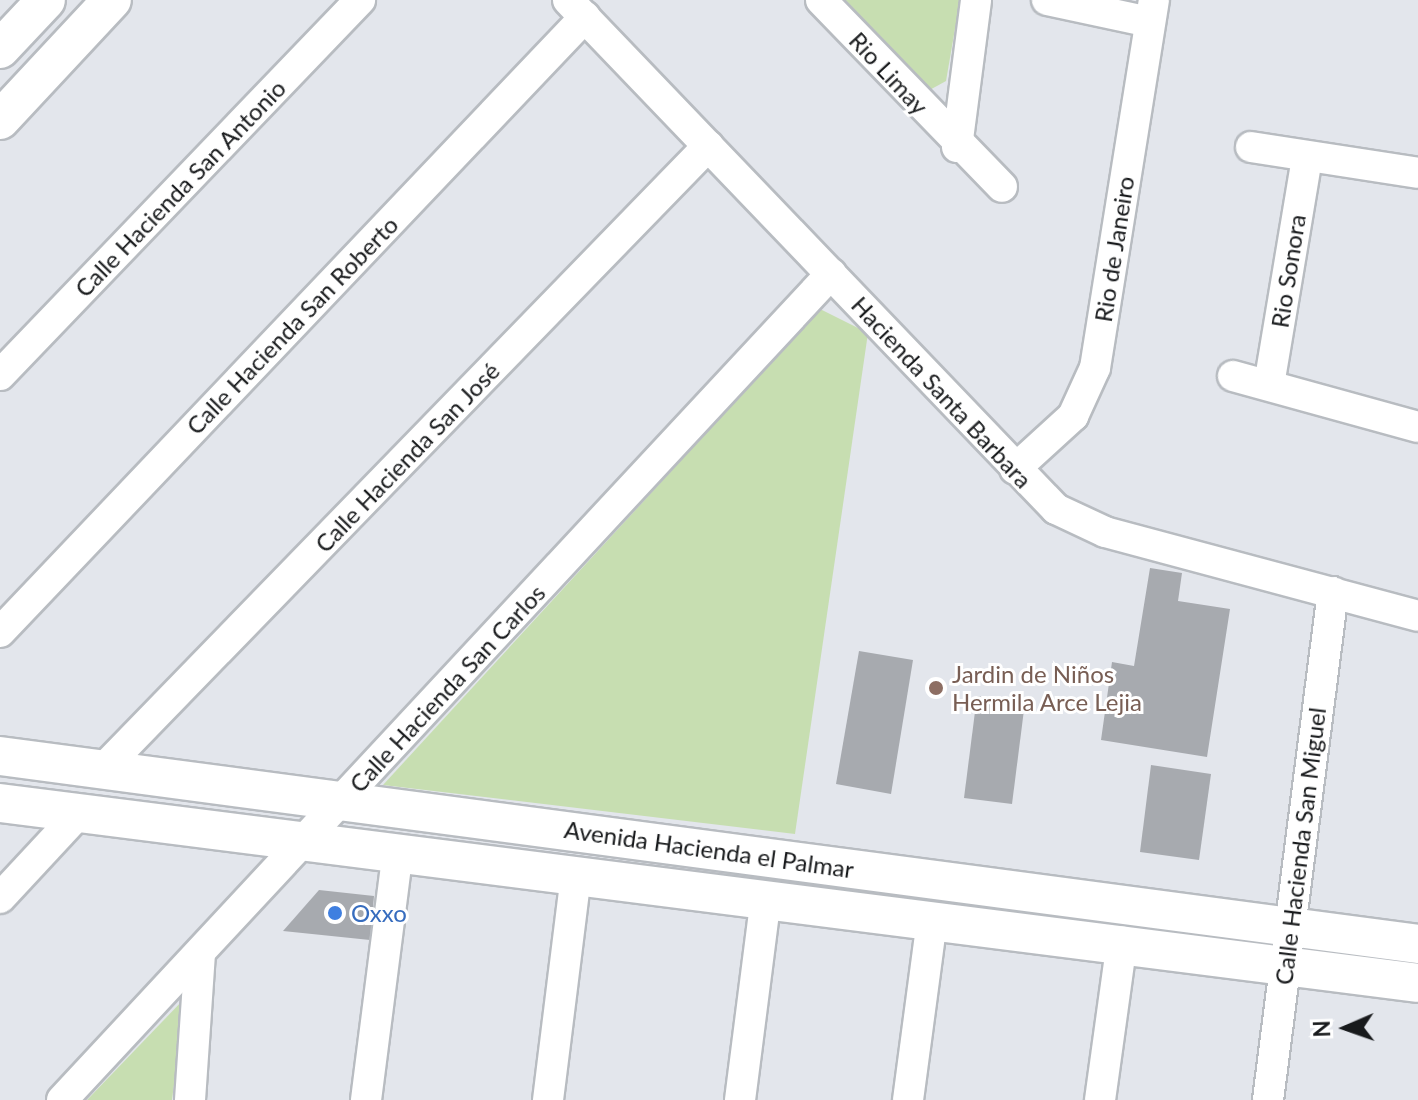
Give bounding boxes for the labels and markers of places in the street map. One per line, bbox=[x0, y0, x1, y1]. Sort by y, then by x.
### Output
place label: Jardin de Niños Hermila Arce Lejia bbox=[952, 660, 1143, 716]
marker: Jardin de Niños Hermila Arce Lejia bbox=[927, 679, 945, 697]
place label: Oxxo bbox=[351, 899, 407, 927]
marker: Oxxo bbox=[326, 904, 344, 922]

